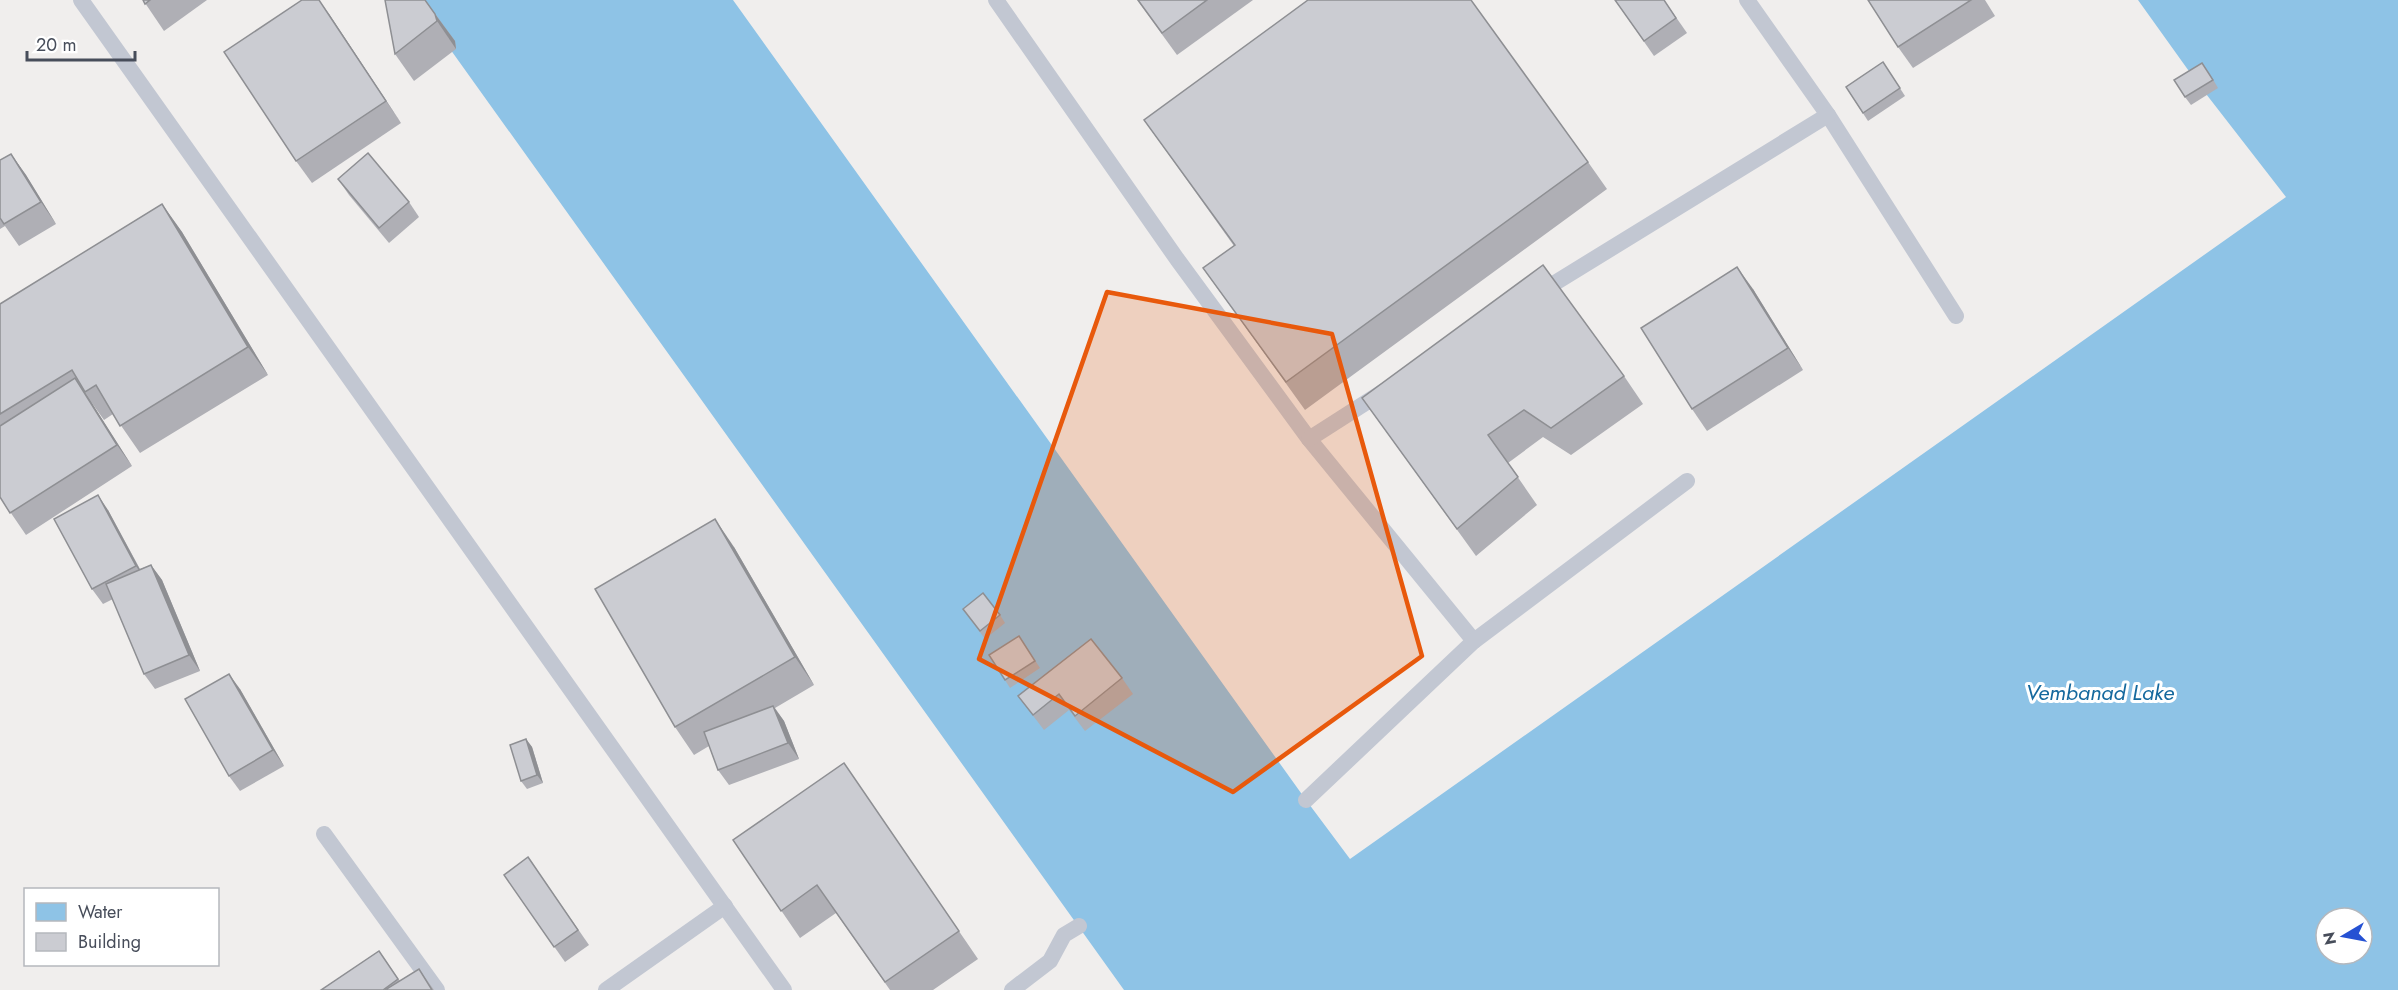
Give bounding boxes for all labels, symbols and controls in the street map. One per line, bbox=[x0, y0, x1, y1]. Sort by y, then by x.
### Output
scale bar bbox=[27, 24, 135, 62]
text: 20 m bbox=[36, 32, 76, 58]
water label: Vembanad Lake bbox=[2026, 676, 2174, 708]
legend bbox=[24, 888, 219, 966]
text: Water bbox=[78, 899, 123, 925]
north arrow bbox=[2314, 906, 2374, 966]
text: Building bbox=[78, 929, 141, 955]
text: N bbox=[2317, 930, 2342, 947]

